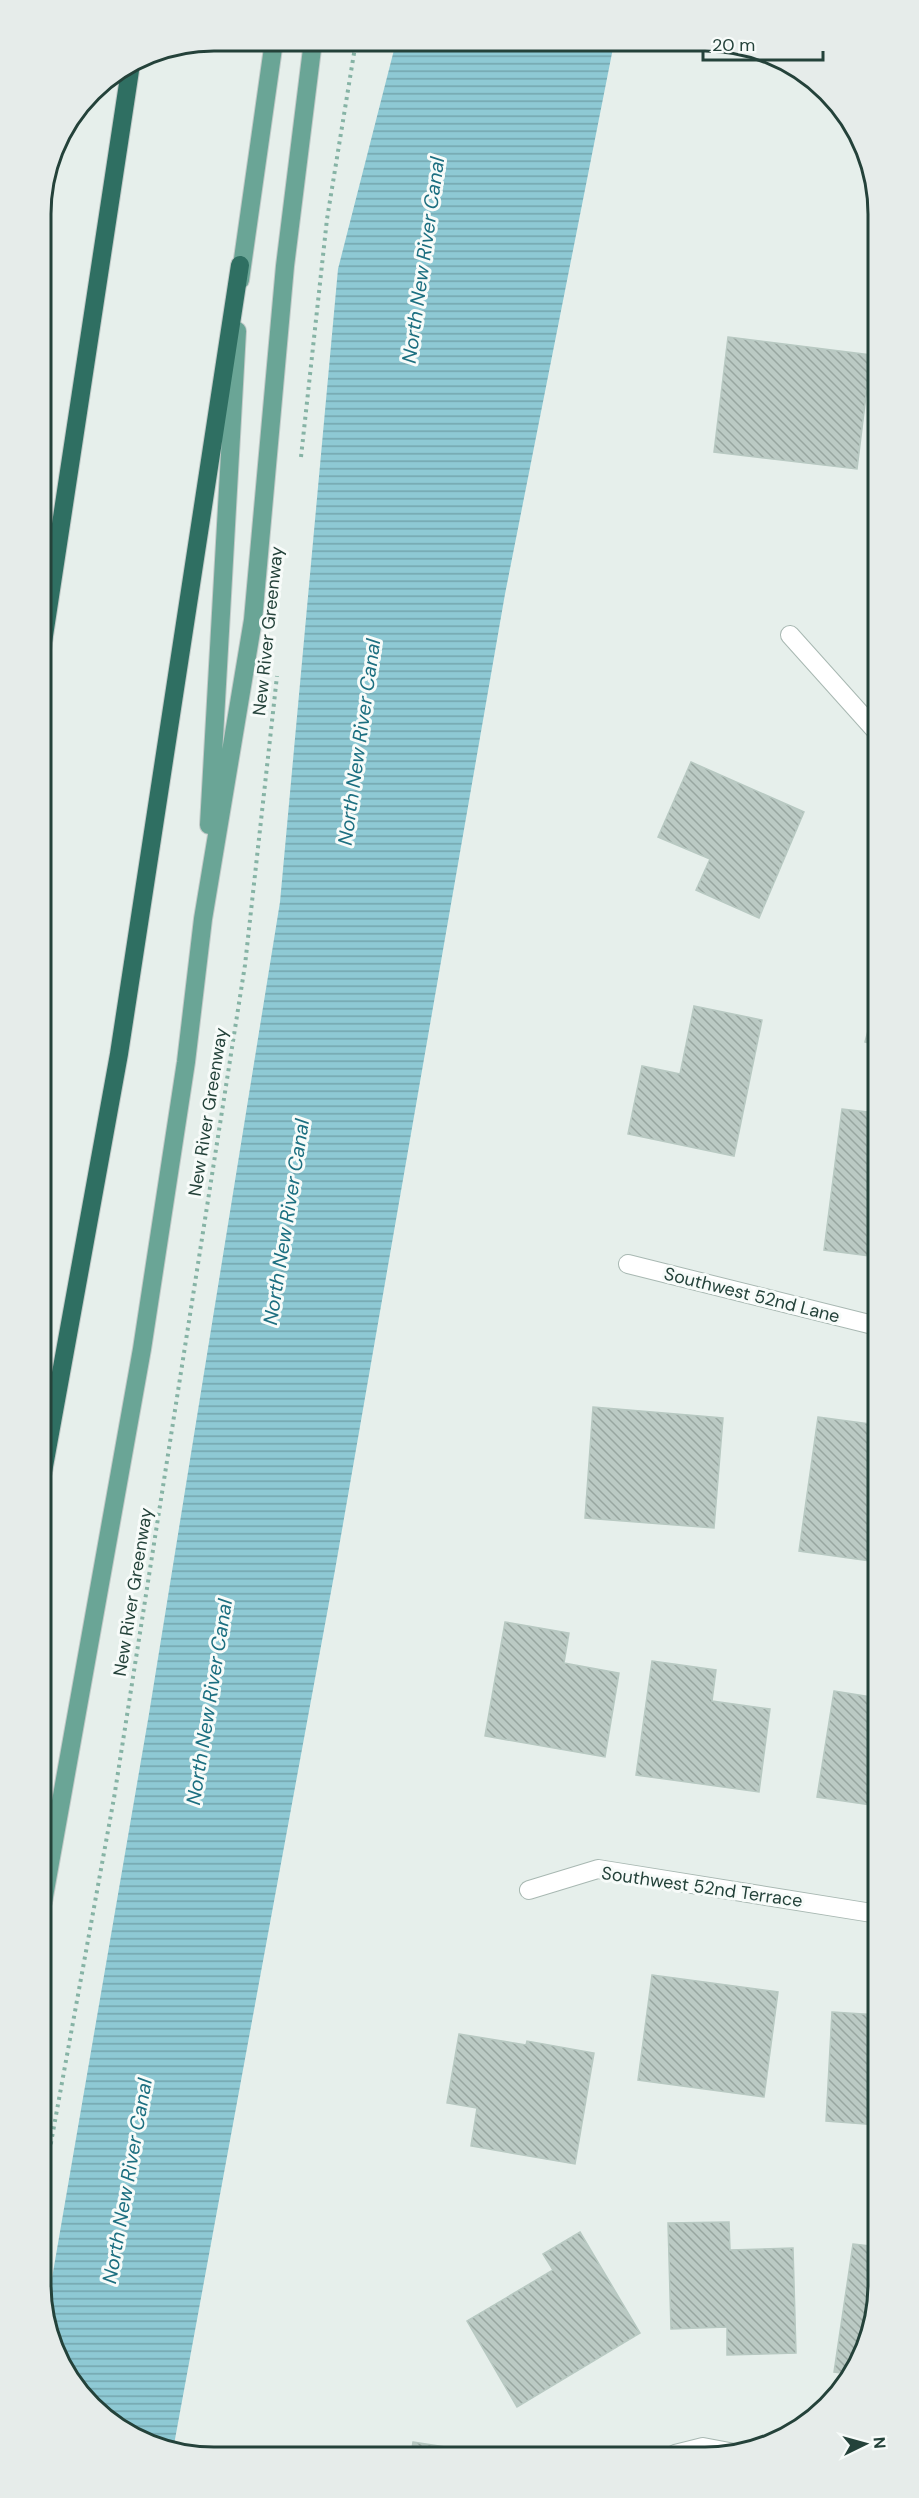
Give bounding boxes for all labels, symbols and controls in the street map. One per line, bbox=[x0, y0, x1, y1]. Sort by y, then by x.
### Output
scale bar bbox=[703, 24, 823, 62]
text: 20 m bbox=[712, 33, 755, 57]
water label: North New River Canal bbox=[396, 155, 450, 365]
street label: New River Greenway bbox=[247, 545, 289, 717]
water label: North New River Canal bbox=[332, 637, 386, 847]
street label: New River Greenway bbox=[183, 1026, 233, 1198]
water label: North New River Canal bbox=[257, 1117, 315, 1327]
street label: Southwest 52nd Lane bbox=[662, 1262, 842, 1328]
street label: New River Greenway bbox=[108, 1506, 158, 1678]
water label: North New River Canal bbox=[180, 1597, 238, 1807]
street label: Southwest 52nd Terrace bbox=[600, 1861, 804, 1913]
water label: North New River Canal bbox=[96, 2076, 158, 2286]
north arrow bbox=[835, 2414, 895, 2474]
text: N bbox=[868, 2436, 890, 2449]

